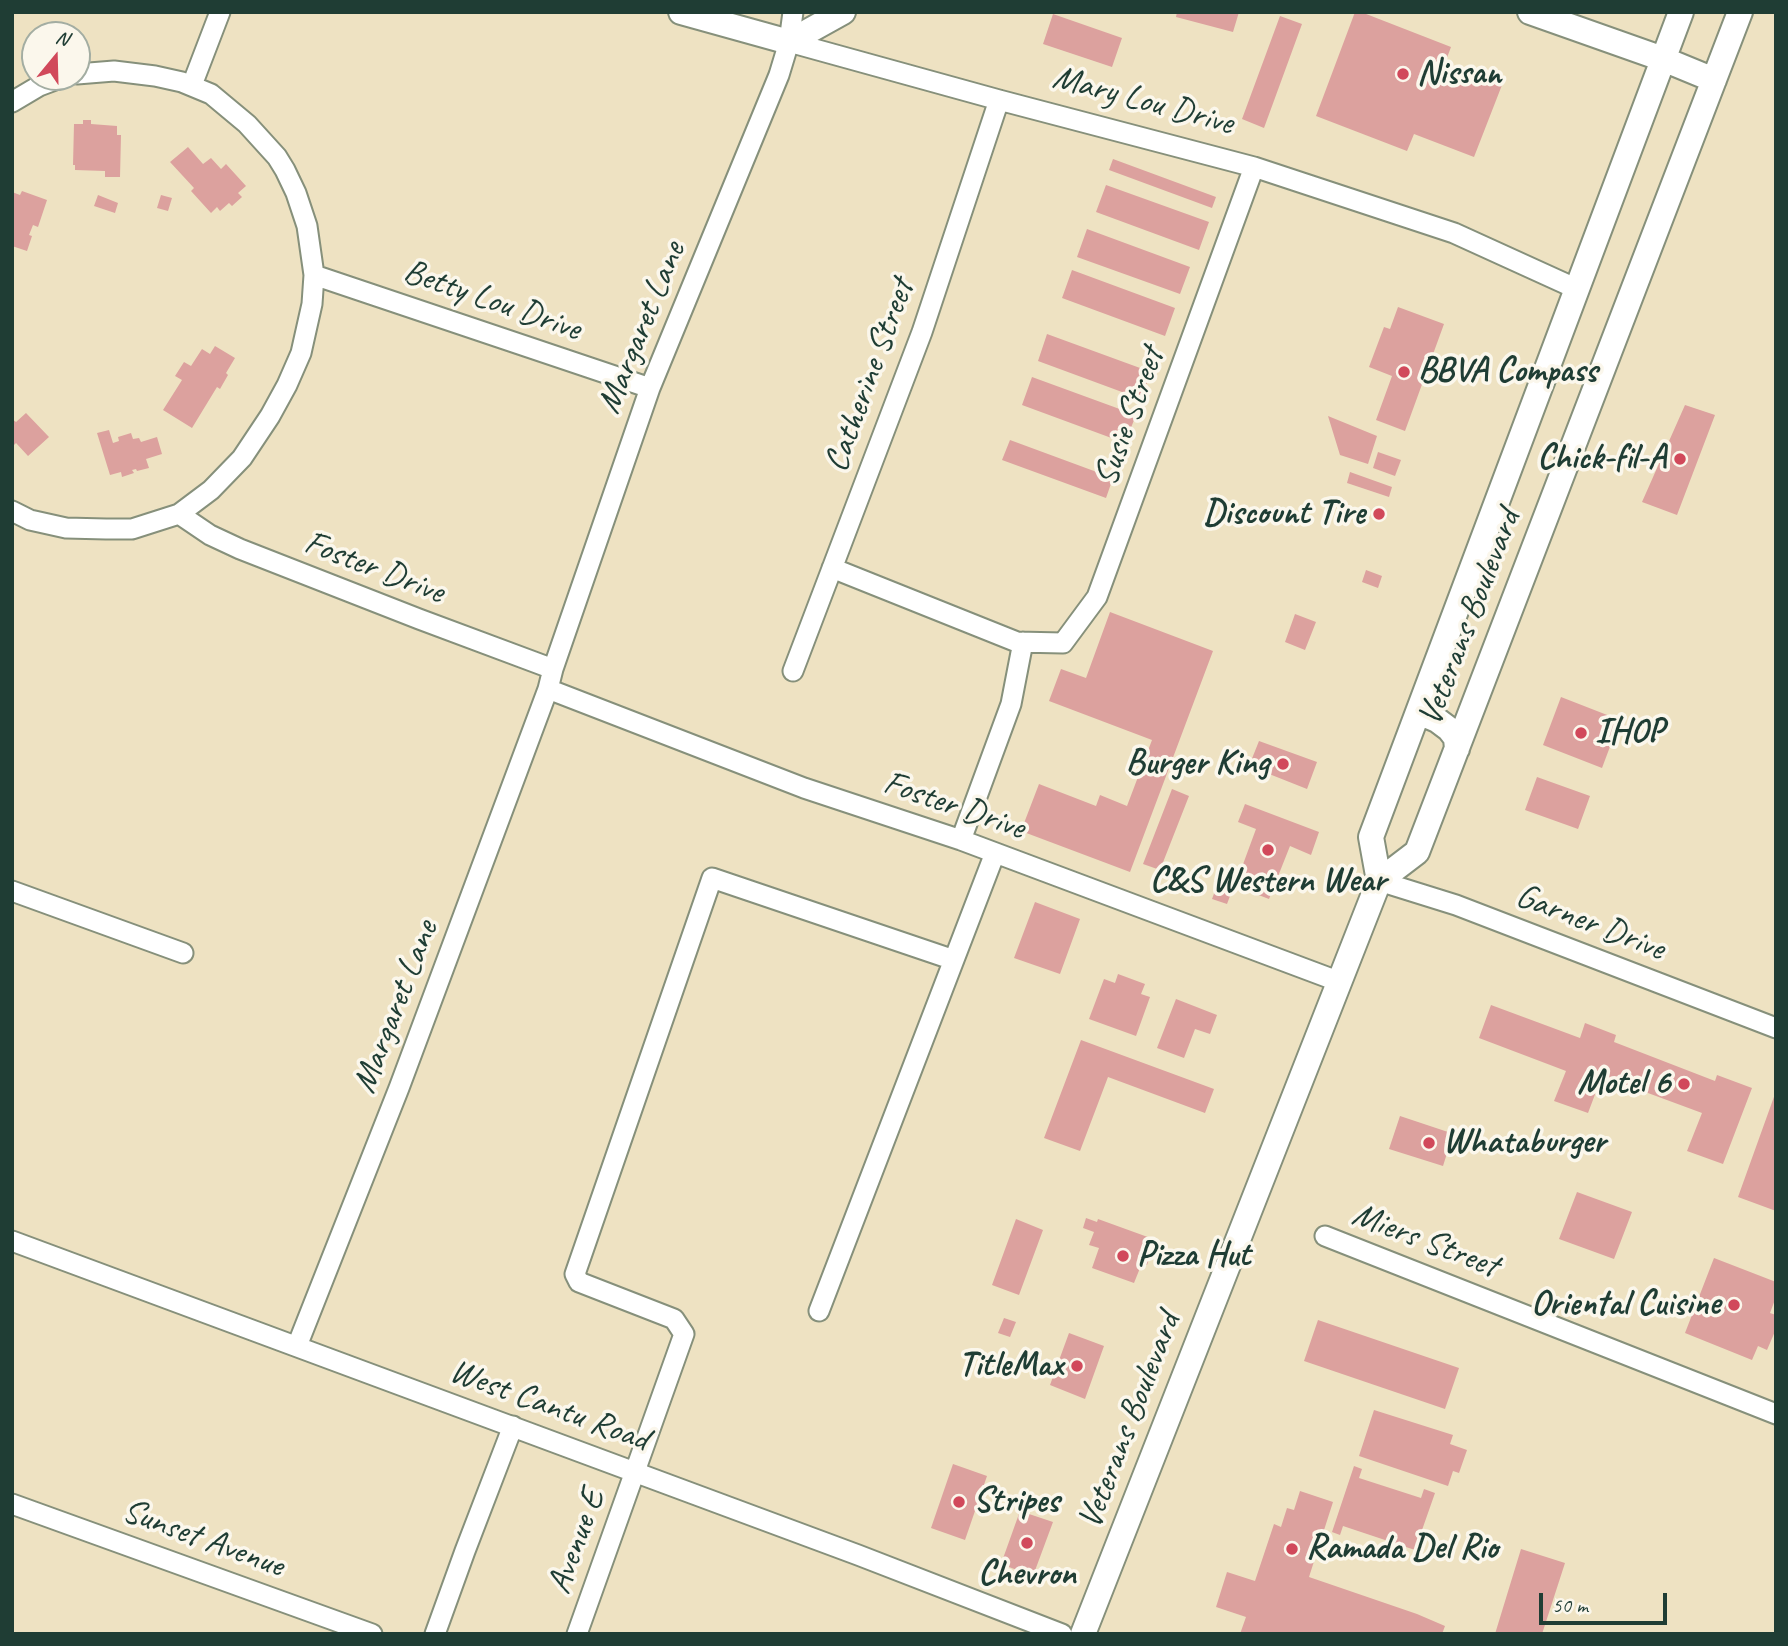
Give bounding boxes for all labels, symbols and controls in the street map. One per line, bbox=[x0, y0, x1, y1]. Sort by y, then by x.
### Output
north arrow bbox=[21, 21, 91, 91]
text: N bbox=[53, 25, 72, 51]
place label: Nissan bbox=[1417, 53, 1501, 95]
street label: Mary Lou Drive bbox=[1048, 57, 1238, 145]
marker: Nissan bbox=[1395, 66, 1411, 82]
street label: Margaret Lane bbox=[589, 236, 695, 420]
street label: Betty Lou Drive bbox=[398, 251, 586, 351]
street label: Catherine Street bbox=[816, 274, 924, 478]
street label: Susie Street bbox=[1086, 342, 1174, 492]
place label: BBVA Compass bbox=[1418, 351, 1597, 393]
marker: BBVA Compass bbox=[1396, 364, 1412, 380]
place label: Chick-fil-A bbox=[1537, 438, 1666, 480]
marker: Chick-fil-A bbox=[1672, 451, 1688, 467]
place label: Discount Tire bbox=[1203, 493, 1365, 535]
street label: Veterans Boulevard bbox=[1410, 504, 1530, 732]
marker: Discount Tire bbox=[1371, 506, 1387, 522]
street label: Foster Drive bbox=[298, 522, 450, 614]
place label: IHOP bbox=[1595, 712, 1664, 754]
marker: IHOP bbox=[1573, 725, 1589, 741]
place label: Burger King bbox=[1126, 743, 1269, 785]
marker: Burger King bbox=[1275, 756, 1291, 772]
street label: Foster Drive bbox=[878, 762, 1030, 850]
marker: C&S Western Wear bbox=[1260, 842, 1276, 858]
place label: C&S Western Wear bbox=[1150, 861, 1386, 903]
street label: Garner Drive bbox=[1510, 875, 1670, 971]
street label: Margaret Lane bbox=[344, 915, 448, 1099]
place label: Motel 6 bbox=[1577, 1063, 1670, 1105]
marker: Motel 6 bbox=[1676, 1076, 1692, 1092]
place label: Whataburger bbox=[1443, 1122, 1605, 1164]
marker: Whataburger bbox=[1421, 1135, 1437, 1151]
street label: Miers Street bbox=[1346, 1194, 1504, 1288]
place label: Pizza Hut bbox=[1137, 1235, 1250, 1277]
marker: Pizza Hut bbox=[1115, 1248, 1131, 1264]
place label: Oriental Cuisine bbox=[1531, 1284, 1720, 1326]
marker: Oriental Cuisine bbox=[1726, 1297, 1742, 1313]
street label: Veterans Boulevard bbox=[1070, 1307, 1190, 1535]
place label: TitleMax bbox=[958, 1345, 1063, 1387]
street label: West Cantu Road bbox=[444, 1351, 654, 1461]
marker: TitleMax bbox=[1069, 1358, 1085, 1374]
place label: Stripes bbox=[973, 1481, 1059, 1523]
street label: Avenue E bbox=[539, 1484, 615, 1600]
street label: Sunset Avenue bbox=[117, 1490, 289, 1588]
marker: Stripes bbox=[951, 1494, 967, 1510]
place label: Ramada Del Rio bbox=[1306, 1528, 1498, 1570]
marker: Chevron bbox=[1019, 1535, 1035, 1551]
marker: Ramada Del Rio bbox=[1284, 1541, 1300, 1557]
place label: Chevron bbox=[978, 1554, 1076, 1596]
scale bar bbox=[1543, 1580, 1671, 1624]
text: 50 m bbox=[1552, 1592, 1588, 1618]

